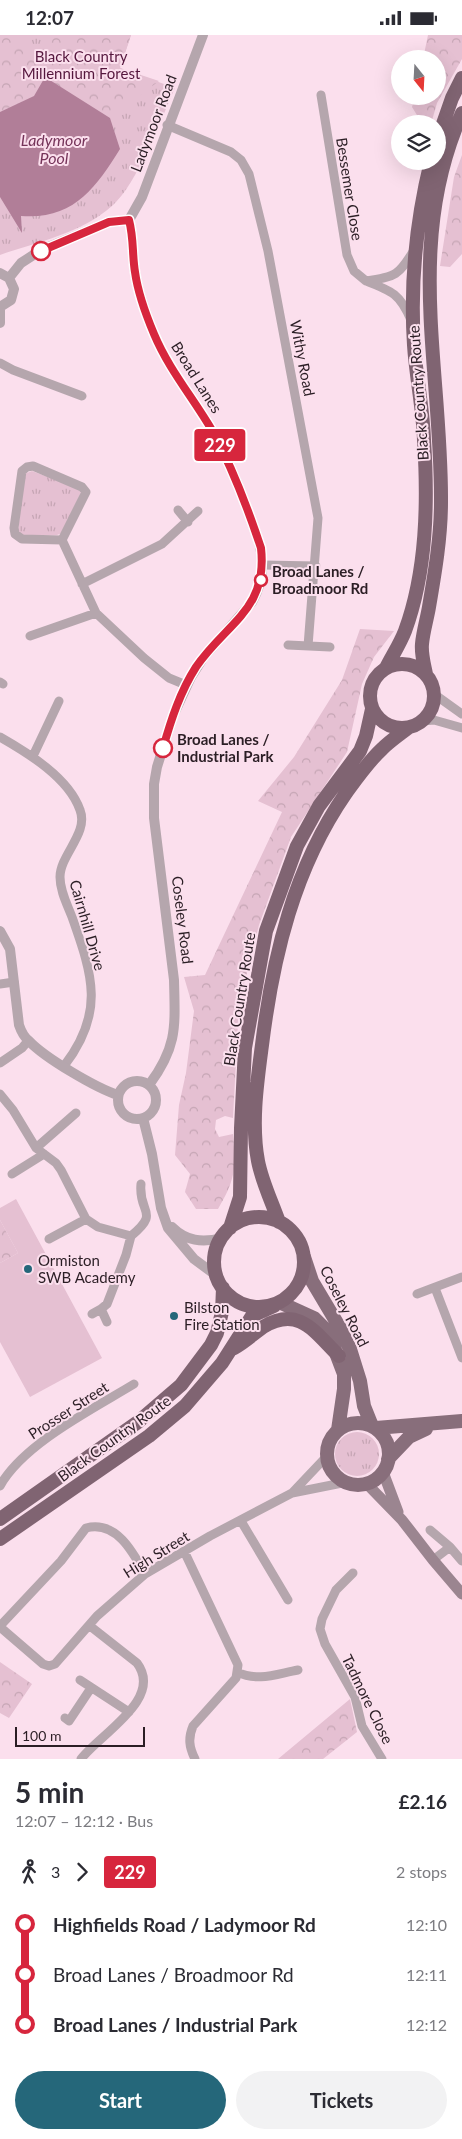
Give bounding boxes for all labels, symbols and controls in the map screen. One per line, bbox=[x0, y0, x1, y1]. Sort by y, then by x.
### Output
text: 12:07 bbox=[25, 6, 74, 29]
park label: Black Country Millennium Forest bbox=[22, 47, 141, 82]
north arrow bbox=[391, 50, 446, 105]
map controls bbox=[391, 50, 446, 170]
street label: Ladymoor Road bbox=[126, 72, 180, 174]
button: layers bbox=[391, 115, 446, 170]
water label: Ladymoor Pool bbox=[21, 130, 88, 167]
street label: Bessemer Close bbox=[333, 136, 367, 242]
unlabelled marker bbox=[31, 241, 51, 261]
street label: Withy Road bbox=[287, 318, 319, 398]
street label: Black Country Route bbox=[404, 325, 432, 461]
street label: Broad Lanes bbox=[168, 338, 226, 416]
line badge: 229 bbox=[191, 429, 249, 461]
text: 229 bbox=[204, 434, 236, 456]
place label: Broad Lanes / Broadmoor Rd bbox=[272, 562, 368, 597]
marker: Broad Lanes / Broadmoor Rd bbox=[254, 573, 268, 587]
place label: Broad Lanes / Industrial Park bbox=[177, 730, 275, 765]
marker: Broad Lanes / Industrial Park bbox=[153, 738, 173, 758]
street label: Coseley Road bbox=[169, 875, 197, 965]
street label: Cairnhill Drive bbox=[66, 878, 110, 973]
street label: Black Country Route bbox=[220, 931, 258, 1067]
place label: Ormiston SWB Academy bbox=[38, 1251, 136, 1286]
street label: Coseley Road bbox=[317, 1262, 373, 1350]
marker: Ormiston SWB Academy bbox=[22, 1263, 34, 1275]
place label: Bilston Fire Station bbox=[184, 1298, 260, 1333]
marker: Bilston Fire Station bbox=[168, 1310, 180, 1322]
street label: Prosser Street bbox=[25, 1377, 112, 1443]
street label: Black Country Route bbox=[54, 1391, 174, 1485]
street label: High Street bbox=[120, 1526, 193, 1581]
street label: Tadmore Close bbox=[339, 1651, 397, 1747]
scale bar bbox=[15, 1724, 145, 1747]
text: 100 m bbox=[22, 1727, 61, 1744]
text: 5 min bbox=[15, 1775, 84, 1809]
text: £2.16 bbox=[398, 1790, 447, 1813]
text: 12:07 – 12:12 · Bus bbox=[15, 1811, 153, 1830]
icon: walk bbox=[15, 1858, 43, 1886]
icon: forward bbox=[68, 1858, 96, 1886]
text: 229 bbox=[114, 1861, 146, 1883]
text: 3 bbox=[51, 1862, 60, 1881]
text: 2 stops bbox=[396, 1862, 447, 1881]
text: Highfields Road / Ladymoor Rd bbox=[53, 1913, 316, 1936]
text: 12:10 bbox=[406, 1915, 447, 1934]
text: Broad Lanes / Broadmoor Rd bbox=[53, 1963, 294, 1986]
text: 12:11 bbox=[406, 1965, 447, 1984]
text: Broad Lanes / Industrial Park bbox=[53, 2013, 297, 2036]
text: 12:12 bbox=[406, 2015, 447, 2034]
button: Start bbox=[15, 2071, 226, 2129]
button: Tickets bbox=[236, 2071, 447, 2129]

